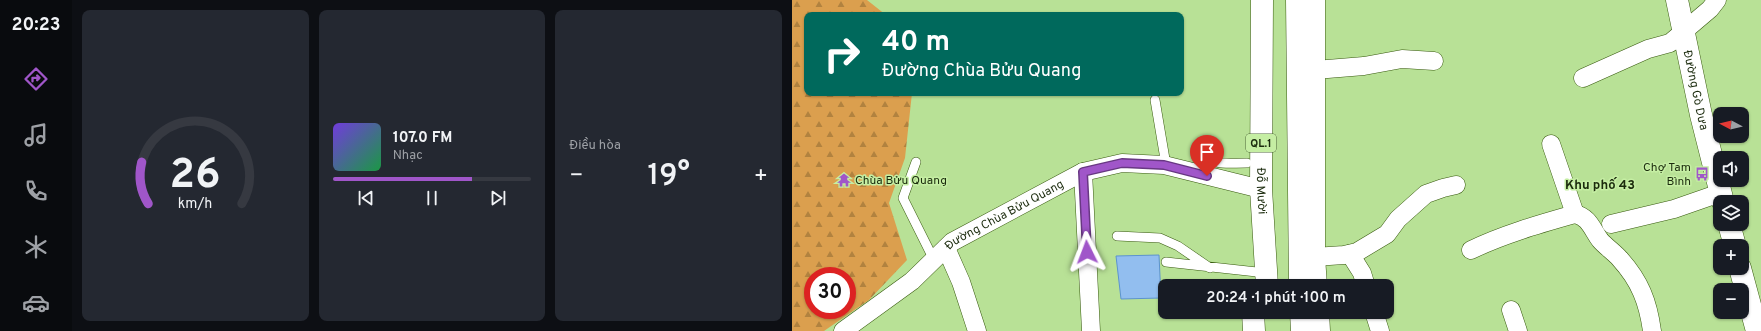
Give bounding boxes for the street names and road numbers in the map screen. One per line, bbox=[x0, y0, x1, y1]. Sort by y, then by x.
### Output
street label: Đường Gò Dưa bbox=[1679, 49, 1712, 132]
road number: QL.1 bbox=[1246, 134, 1276, 152]
street label: Đỗ Mười bbox=[1252, 168, 1270, 215]
street label: Đường Chùa Bửu Quang bbox=[942, 177, 1067, 254]

